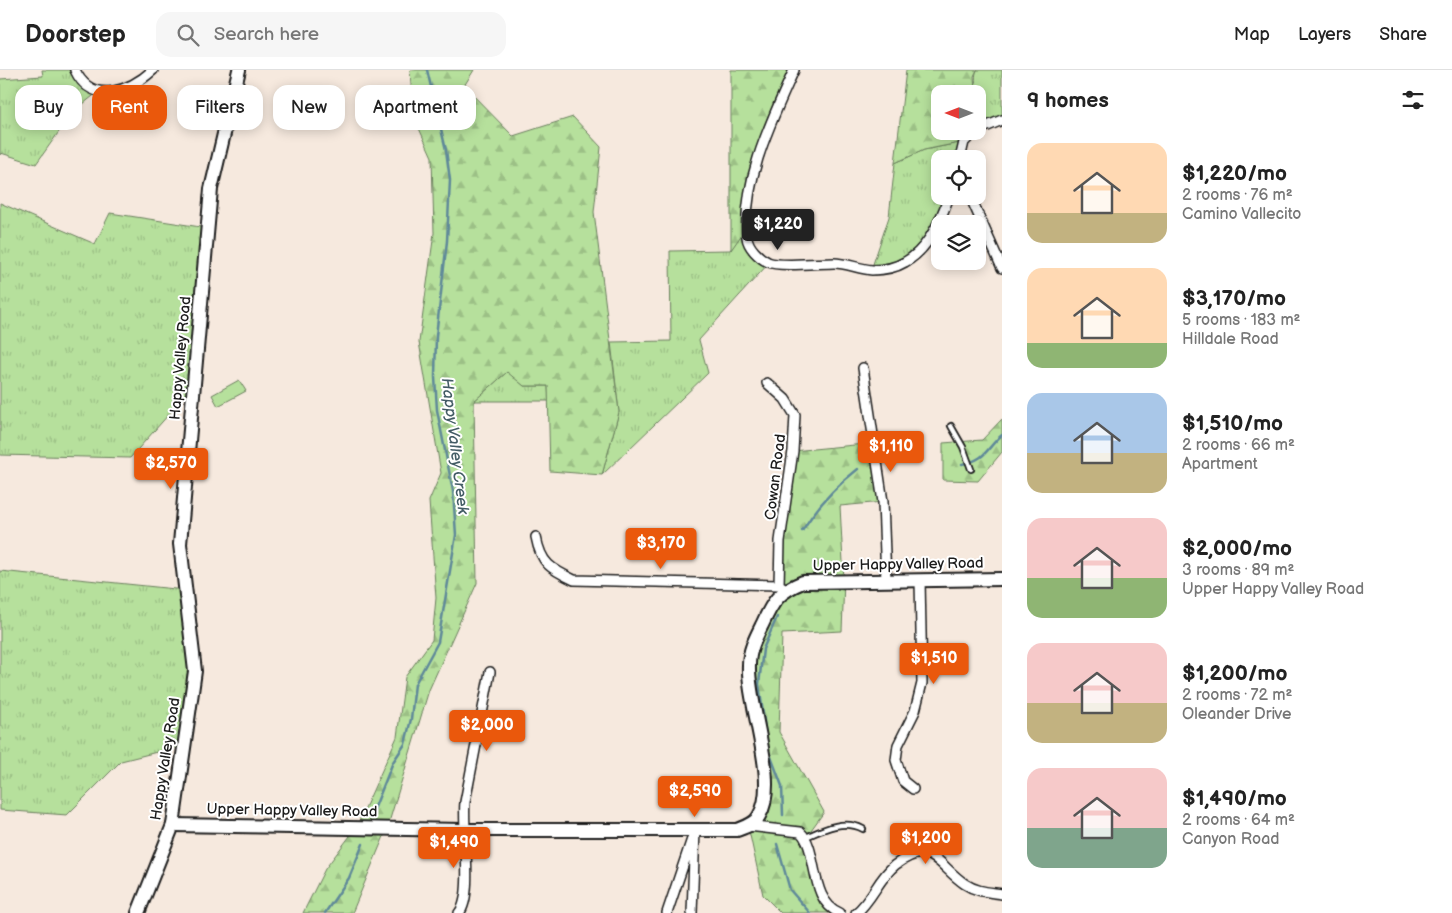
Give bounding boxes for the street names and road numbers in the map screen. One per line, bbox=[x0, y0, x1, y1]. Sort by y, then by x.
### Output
street label: Happy Valley Road bbox=[166, 295, 195, 421]
street label: Cowan Road bbox=[761, 433, 790, 521]
street label: Upper Happy Valley Road bbox=[812, 554, 984, 575]
street label: Happy Valley Road bbox=[146, 696, 185, 822]
street label: Upper Happy Valley Road bbox=[206, 800, 378, 821]

